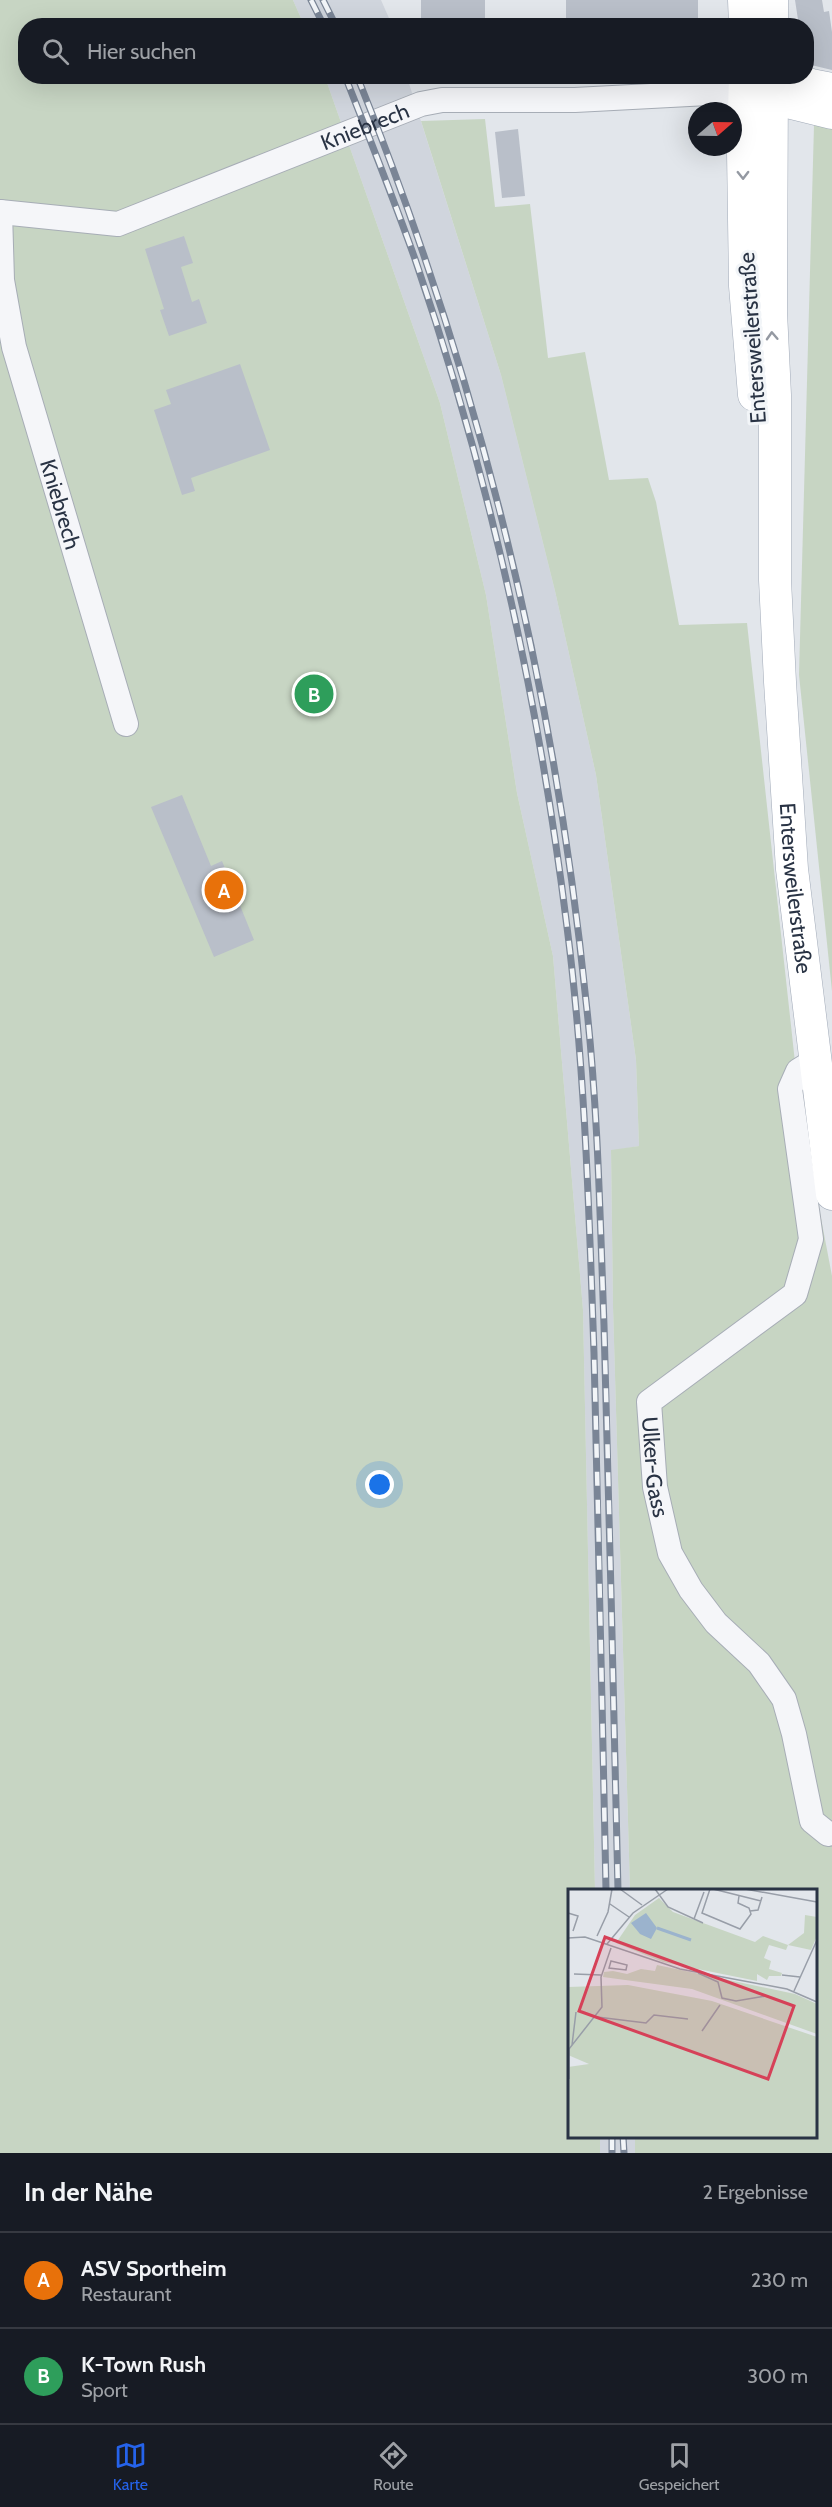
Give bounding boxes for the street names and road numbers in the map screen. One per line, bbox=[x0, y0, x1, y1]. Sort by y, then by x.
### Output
street label: Kniebrech bbox=[317, 97, 413, 156]
street label: Entersweilerstraße bbox=[733, 251, 772, 424]
street label: Kniebrech bbox=[34, 456, 86, 553]
street label: Entersweilerstraße bbox=[774, 802, 818, 975]
street label: Ulker-Gass bbox=[636, 1416, 674, 1520]

